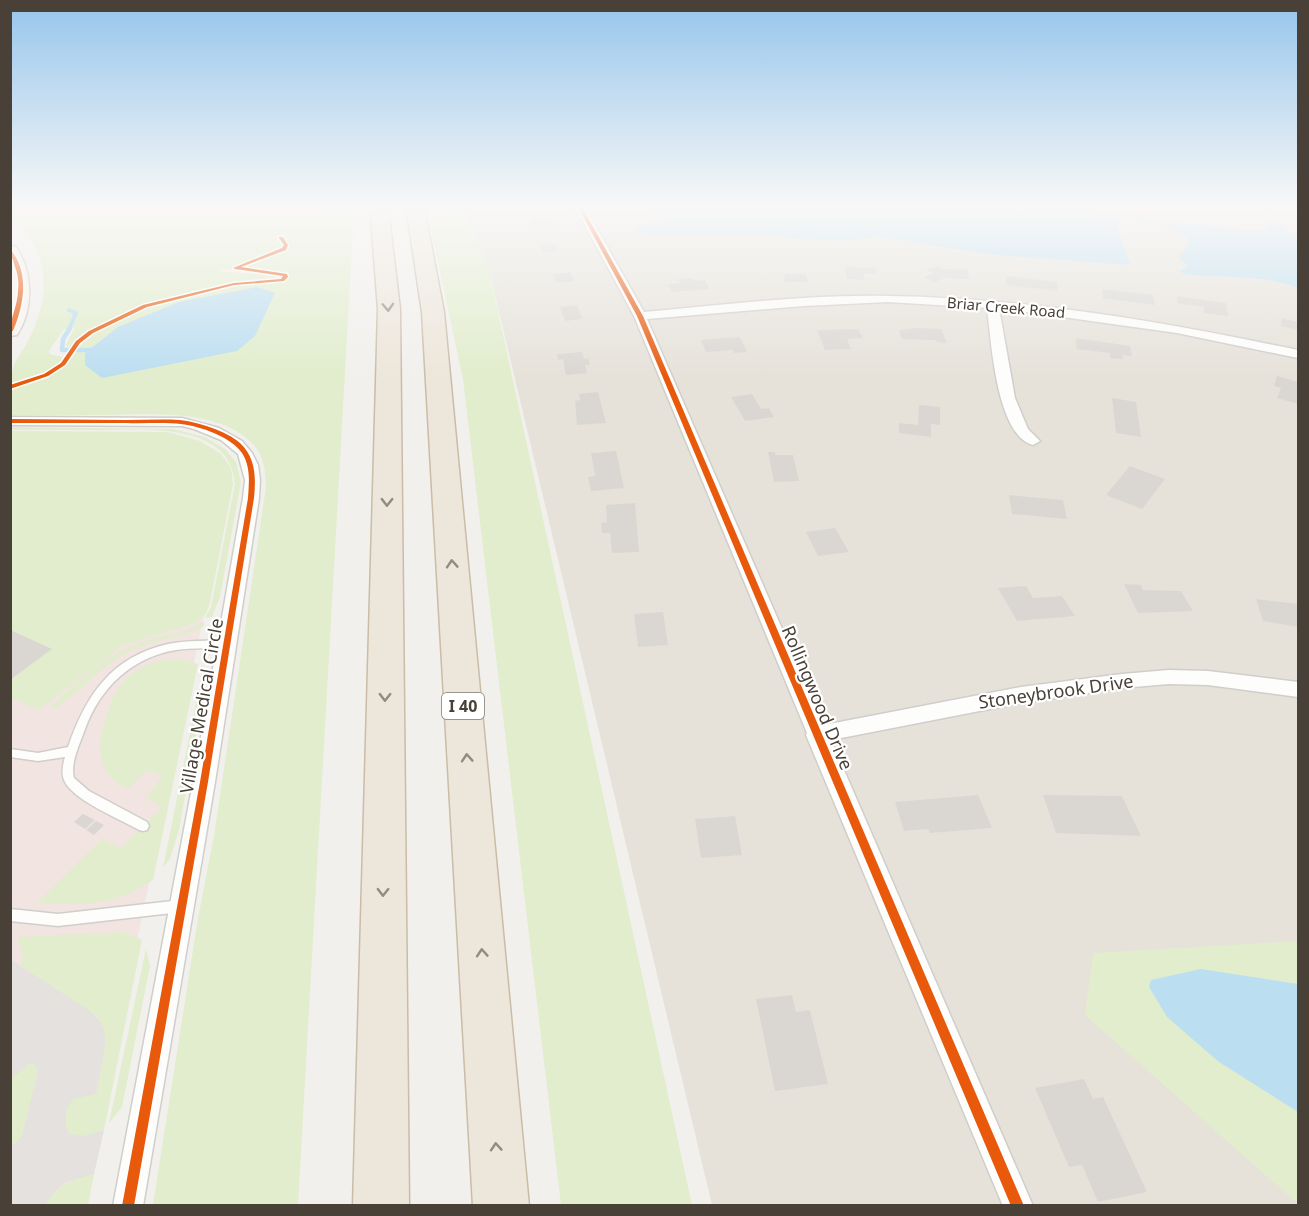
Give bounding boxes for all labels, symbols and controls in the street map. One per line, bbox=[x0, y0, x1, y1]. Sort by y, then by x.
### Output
street label: Briar Creek Road bbox=[946, 292, 1066, 322]
one-way arrow bbox=[381, 302, 394, 311]
one-way arrow bbox=[381, 497, 393, 506]
one-way arrow bbox=[446, 559, 459, 568]
street label: Village Medical Circle bbox=[174, 616, 228, 795]
street label: Rollingwood Drive bbox=[777, 622, 859, 773]
street label: Stoneybrook Drive bbox=[977, 668, 1135, 714]
one-way arrow bbox=[379, 692, 391, 701]
road number: I 40 bbox=[442, 693, 484, 719]
one-way arrow bbox=[461, 754, 474, 763]
one-way arrow bbox=[377, 887, 390, 896]
one-way arrow bbox=[476, 948, 489, 957]
one-way arrow bbox=[490, 1143, 503, 1152]

